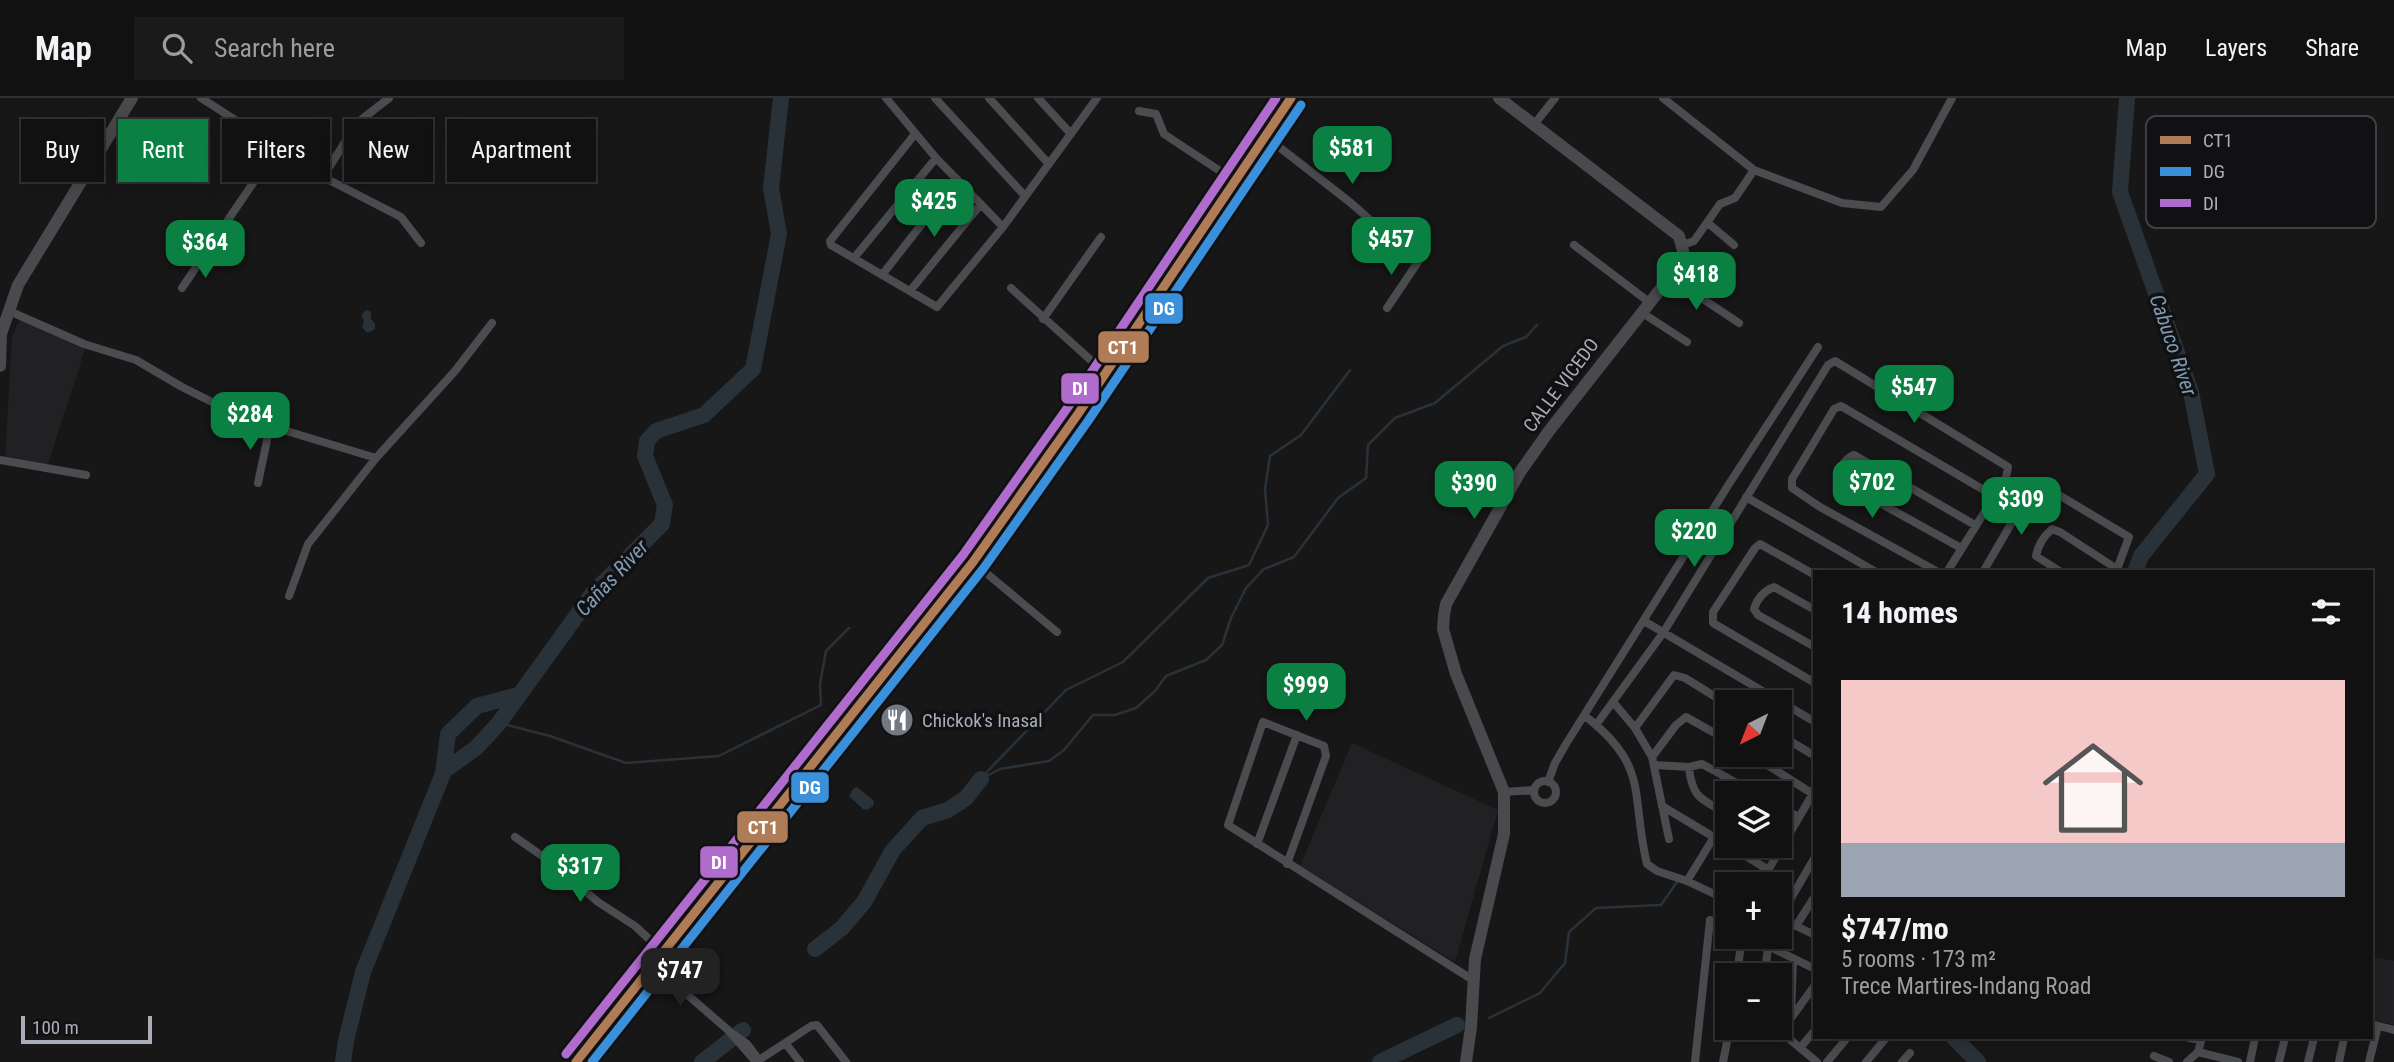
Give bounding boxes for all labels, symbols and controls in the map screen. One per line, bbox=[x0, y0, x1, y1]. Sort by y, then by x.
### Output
search box bbox=[134, 17, 624, 80]
text: Map bbox=[35, 29, 92, 68]
icon: search bbox=[158, 29, 196, 67]
text: Search here bbox=[214, 33, 335, 63]
text: Map bbox=[2126, 34, 2167, 62]
text: Layers bbox=[2205, 34, 2267, 62]
text: Share bbox=[2305, 34, 2359, 62]
legend bbox=[2146, 116, 2376, 228]
chip: Buy bbox=[21, 119, 104, 182]
chip: Rent bbox=[118, 119, 208, 182]
chip: Filters bbox=[222, 119, 330, 182]
chip: New bbox=[344, 119, 433, 182]
chip: Apartment bbox=[447, 119, 596, 182]
pin: $581 bbox=[1311, 126, 1393, 186]
text: CT1 bbox=[2203, 129, 2233, 152]
text: $581 bbox=[1329, 135, 1375, 162]
text: DG bbox=[2203, 160, 2225, 183]
pin: $425 bbox=[893, 180, 975, 239]
text: $425 bbox=[911, 188, 957, 215]
text: DI bbox=[2203, 192, 2219, 215]
pin: $457 bbox=[1350, 218, 1432, 277]
pin: $364 bbox=[164, 220, 246, 280]
text: $457 bbox=[1368, 226, 1414, 253]
text: $364 bbox=[182, 229, 228, 256]
pin: $418 bbox=[1655, 252, 1737, 312]
text: $418 bbox=[1673, 261, 1719, 288]
water label: Cabuco River bbox=[2144, 291, 2202, 399]
line badge: DG bbox=[1144, 292, 1184, 325]
text: DG bbox=[1153, 297, 1175, 320]
line badge: CT1 bbox=[1097, 330, 1150, 364]
street label: CALLE VICEDO bbox=[1518, 334, 1604, 436]
text: CT1 bbox=[1108, 336, 1138, 359]
pin: $547 bbox=[1873, 366, 1955, 425]
line badge: DI bbox=[1060, 372, 1100, 405]
text: $547 bbox=[1891, 374, 1937, 401]
text: DI bbox=[1072, 377, 1088, 400]
pin: $284 bbox=[209, 392, 291, 452]
text: $284 bbox=[227, 401, 273, 428]
pin: $702 bbox=[1831, 460, 1913, 520]
pin: $390 bbox=[1433, 462, 1515, 521]
text: $702 bbox=[1849, 469, 1895, 496]
text: $390 bbox=[1451, 470, 1497, 497]
pin: $309 bbox=[1980, 478, 2062, 537]
text: $309 bbox=[1998, 486, 2044, 513]
pin: $220 bbox=[1653, 510, 1735, 569]
text: $220 bbox=[1671, 518, 1717, 545]
water label: Cañas River bbox=[571, 535, 654, 621]
icon: filters bbox=[2307, 593, 2345, 631]
text: 14 homes bbox=[1841, 595, 1958, 630]
pin: $999 bbox=[1265, 664, 1347, 723]
text: $999 bbox=[1283, 672, 1329, 699]
north arrow bbox=[1715, 690, 1792, 766]
map controls bbox=[1715, 690, 1792, 1040]
restaurant icon: Chickok's Inasal bbox=[878, 701, 916, 739]
place label: Chickok's Inasal bbox=[922, 709, 1043, 732]
icon: home bbox=[2030, 725, 2156, 851]
line badge: DG bbox=[790, 771, 830, 804]
text: DG bbox=[799, 776, 821, 799]
button: layers bbox=[1715, 781, 1792, 858]
line badge: CT1 bbox=[736, 810, 789, 844]
text: CT1 bbox=[748, 816, 778, 839]
pin: $317 bbox=[539, 844, 621, 904]
line badge: DI bbox=[699, 845, 739, 879]
text: DI bbox=[711, 851, 727, 874]
text: $317 bbox=[557, 853, 603, 880]
button: + bbox=[1715, 872, 1792, 949]
text: $747/mo bbox=[1841, 911, 1949, 946]
text: 5 rooms · 173 m² bbox=[1841, 946, 1996, 973]
pin: $747 bbox=[639, 948, 721, 1008]
text: $747 bbox=[657, 957, 703, 984]
button: − bbox=[1715, 963, 1792, 1040]
text: Trece Martires-Indang Road bbox=[1841, 973, 2091, 1000]
scale bar bbox=[21, 1013, 152, 1045]
text: 100 m bbox=[32, 1016, 79, 1039]

